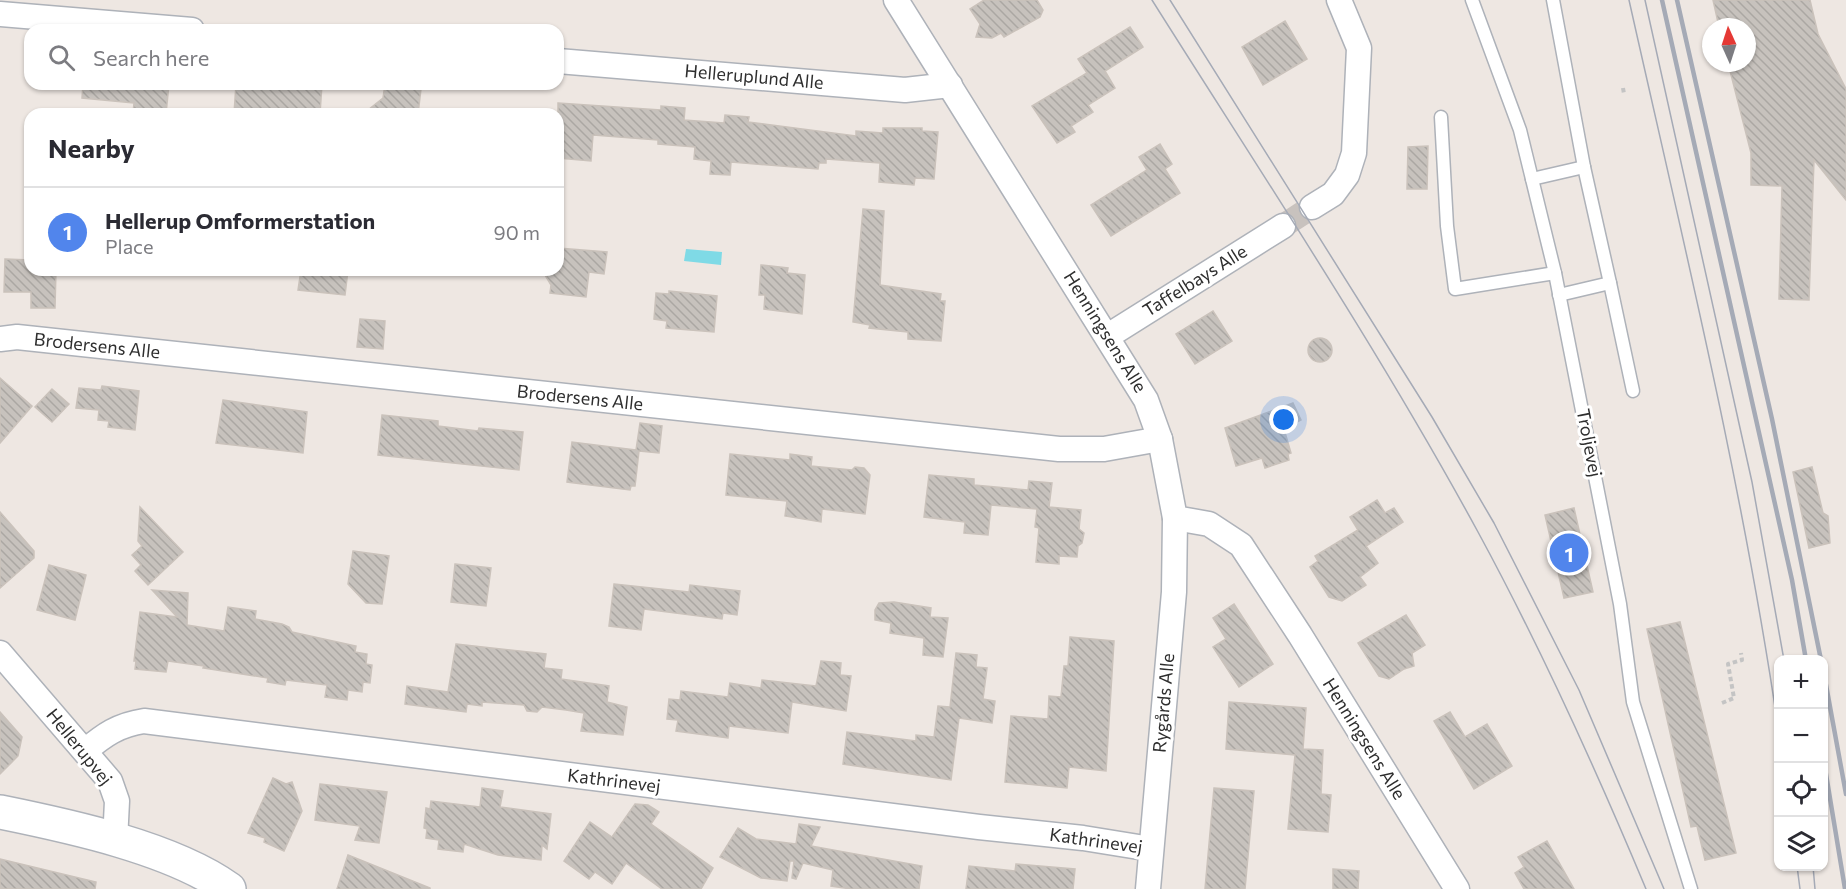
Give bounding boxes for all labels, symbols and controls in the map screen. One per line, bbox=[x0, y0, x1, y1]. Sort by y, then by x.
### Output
north arrow bbox=[1702, 18, 1756, 72]
search box bbox=[24, 24, 564, 90]
icon: search bbox=[45, 41, 78, 74]
text: Search here bbox=[93, 44, 209, 71]
street label: Helleruplund Alle bbox=[684, 59, 824, 93]
text: Nearby bbox=[48, 132, 135, 163]
text: Hellerup Omformerstation bbox=[105, 207, 375, 234]
text: 1 bbox=[63, 220, 72, 244]
text: 90 m bbox=[494, 220, 540, 244]
text: Place bbox=[105, 234, 154, 258]
street label: Taffelbays Alle bbox=[1138, 239, 1251, 321]
street label: Henningsens Alle bbox=[1060, 267, 1152, 396]
street label: Brodersens Alle bbox=[33, 327, 161, 363]
street label: Brodersens Alle bbox=[516, 379, 644, 415]
your location bbox=[1269, 405, 1298, 434]
street label: Troljevej bbox=[1573, 407, 1607, 479]
pin: 1 bbox=[1550, 530, 1588, 576]
street label: Rygårds Alle bbox=[1148, 652, 1178, 754]
map controls bbox=[1774, 655, 1828, 871]
button: + bbox=[1774, 655, 1828, 709]
street label: Henningsens Alle bbox=[1319, 674, 1411, 803]
street label: Hellerupvej bbox=[42, 704, 117, 789]
button: − bbox=[1774, 709, 1828, 763]
street label: Kathrinevej bbox=[566, 763, 662, 797]
button: locate bbox=[1774, 763, 1828, 817]
button: layers bbox=[1774, 817, 1828, 871]
street label: Kathrinevej bbox=[1048, 823, 1144, 857]

